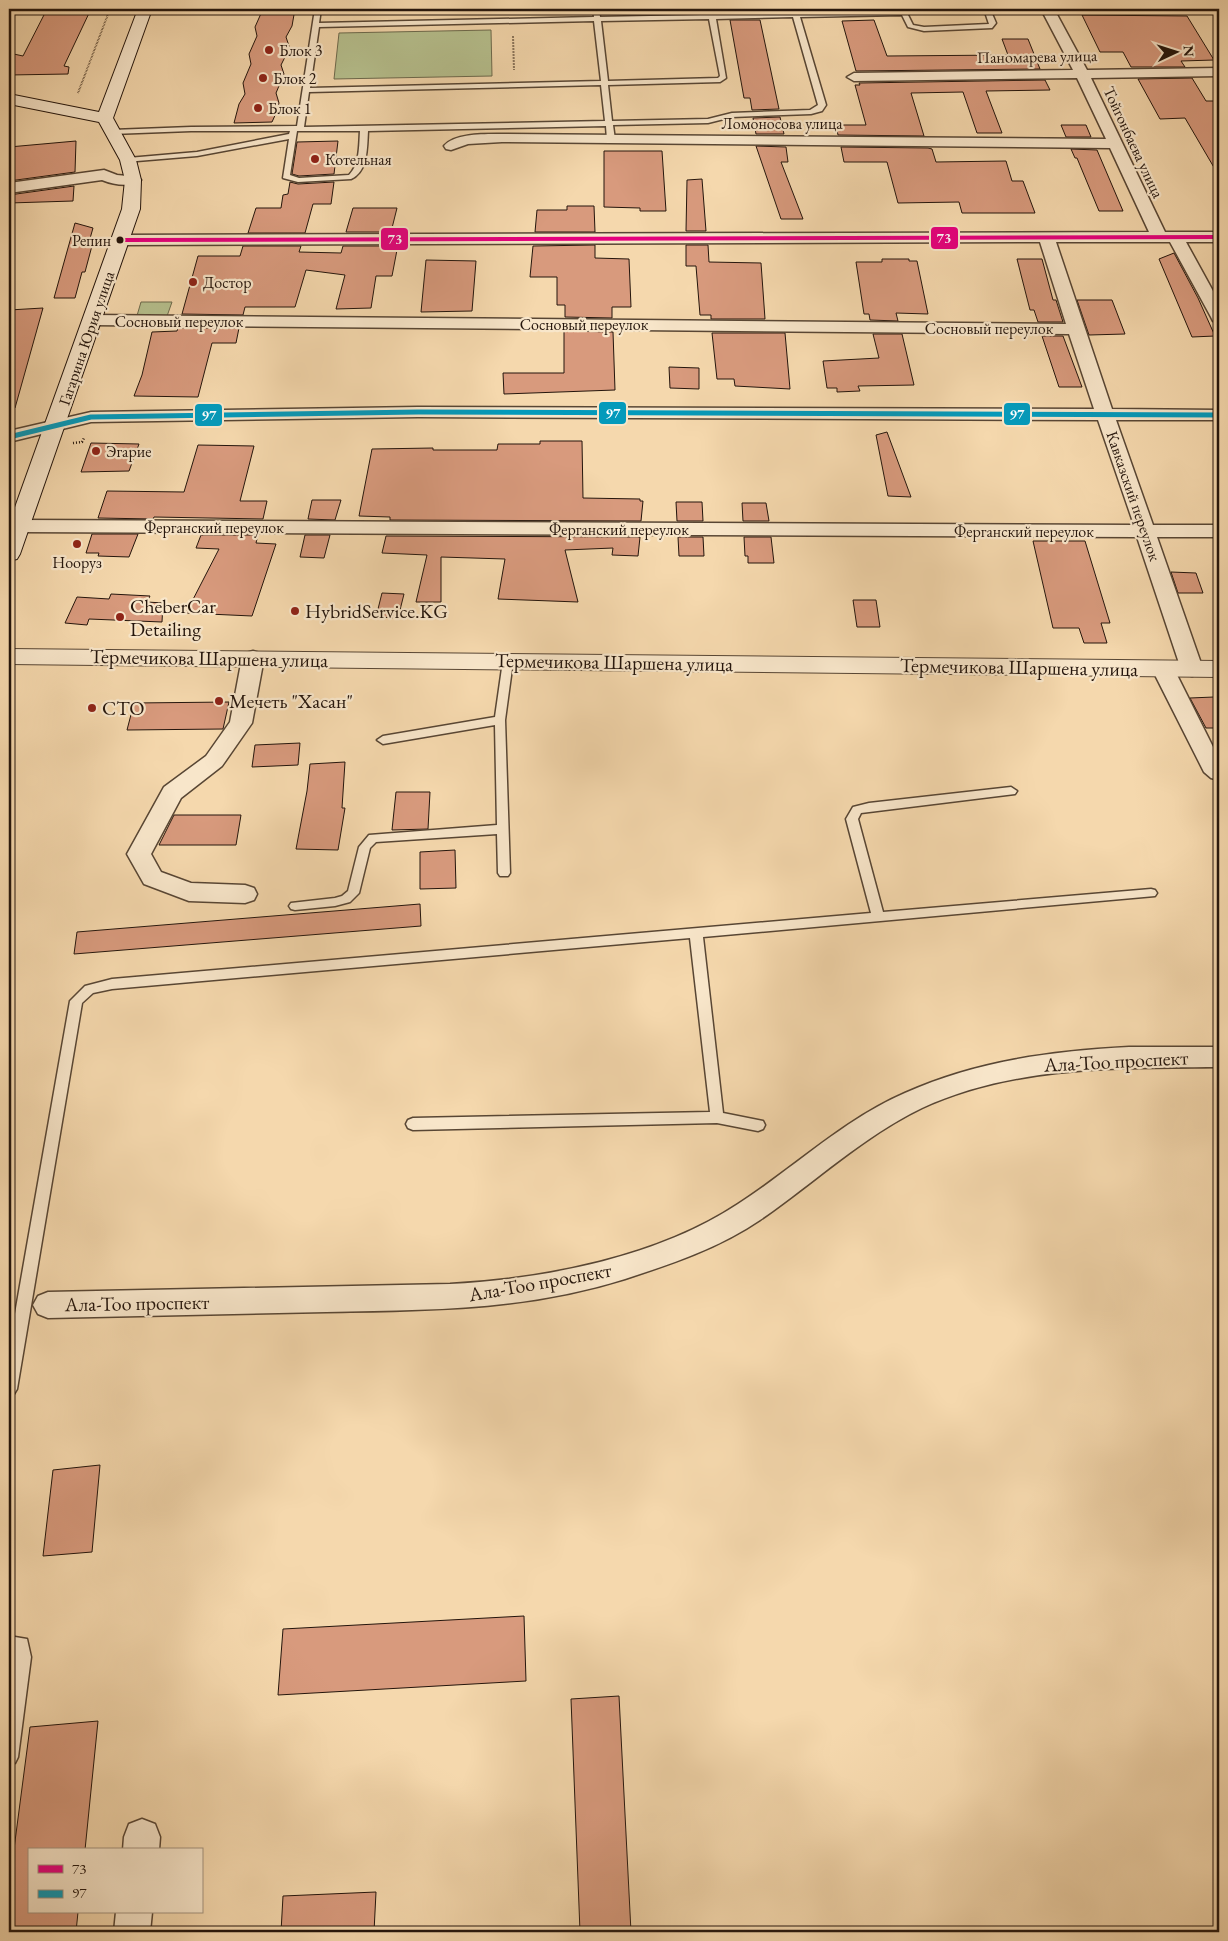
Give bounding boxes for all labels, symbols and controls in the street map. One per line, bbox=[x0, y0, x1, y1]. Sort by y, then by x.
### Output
north arrow bbox=[1150, 28, 1200, 78]
place label: Блок 3 bbox=[279, 40, 323, 61]
marker: Блок 3 bbox=[263, 44, 275, 56]
street label: Паномарева улица bbox=[977, 45, 1098, 68]
text: N bbox=[1180, 45, 1198, 58]
place label: Блок 2 bbox=[273, 68, 317, 89]
marker: Блок 2 bbox=[257, 72, 269, 84]
street label: Тойгонбаева улица bbox=[1098, 83, 1169, 202]
place label: Блок 1 bbox=[268, 98, 312, 119]
marker: Блок 1 bbox=[252, 102, 264, 114]
street label: Ломоносова улица bbox=[721, 113, 843, 134]
place label: Котельная bbox=[325, 149, 392, 170]
marker: Котельная bbox=[309, 153, 321, 165]
line badge: 73 bbox=[930, 226, 959, 250]
line badge: 73 bbox=[380, 227, 409, 251]
text: 73 bbox=[937, 229, 951, 247]
place label: Репин bbox=[72, 230, 111, 251]
text: 73 bbox=[388, 230, 402, 248]
marker: Репин bbox=[115, 235, 125, 245]
street label: Гагарина Юрия улица bbox=[54, 268, 119, 408]
place label: Достор bbox=[203, 272, 252, 293]
marker: Достор bbox=[187, 276, 199, 288]
street label: Сосновый переулок bbox=[115, 311, 244, 332]
street label: Сосновый переулок bbox=[520, 314, 649, 335]
street label: Сосновый переулок bbox=[925, 318, 1054, 339]
line badge: 97 bbox=[598, 401, 627, 425]
line badge: 97 bbox=[1003, 402, 1031, 426]
line badge: 97 bbox=[194, 403, 223, 427]
text: 97 bbox=[606, 404, 621, 422]
text: 97 bbox=[1010, 405, 1025, 423]
text: 97 bbox=[202, 406, 217, 424]
street label: Кавказский переулок bbox=[1101, 428, 1166, 564]
place label: Эгарие bbox=[106, 441, 151, 462]
marker: Эгарие bbox=[90, 445, 102, 457]
street label: Ферганский переулок bbox=[144, 517, 284, 538]
street label: Ферганский переулок bbox=[549, 519, 689, 540]
street label: Ферганский переулок bbox=[954, 521, 1094, 542]
marker: Нооруз bbox=[71, 538, 83, 550]
place label: Нооруз bbox=[52, 552, 102, 573]
place label: CheberCar Detailing bbox=[130, 593, 216, 642]
place label: HybridService.KG bbox=[305, 598, 448, 624]
marker: HybridService.KG bbox=[289, 605, 301, 617]
marker: CheberCar Detailing bbox=[114, 611, 126, 623]
street label: Термечикова Шаршена улица bbox=[90, 643, 328, 673]
street label: Термечикова Шаршена улица bbox=[495, 647, 733, 677]
street label: Термечикова Шаршена улица bbox=[900, 652, 1138, 682]
place label: Мечеть "Хасан" bbox=[229, 688, 353, 714]
place label: СТО bbox=[102, 695, 144, 721]
marker: Мечеть "Хасан" bbox=[213, 695, 225, 707]
marker: СТО bbox=[86, 702, 98, 714]
street label: Ала-Тоо проспект bbox=[1042, 1044, 1189, 1078]
street label: Ала-Тоо проспект bbox=[466, 1257, 613, 1308]
street label: Ала-Тоо проспект bbox=[63, 1289, 210, 1317]
legend bbox=[28, 1848, 202, 1914]
text: 73 bbox=[72, 1859, 86, 1878]
text: 97 bbox=[72, 1883, 87, 1902]

